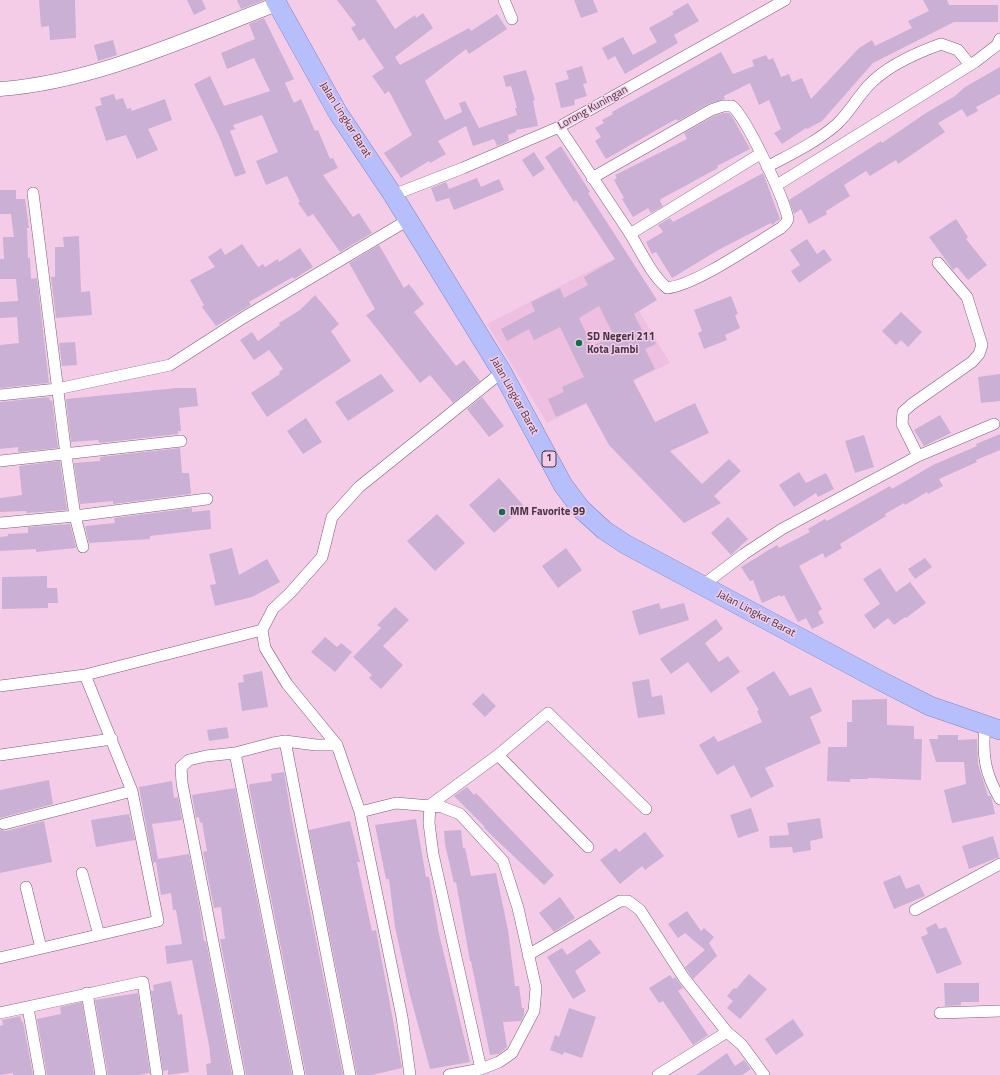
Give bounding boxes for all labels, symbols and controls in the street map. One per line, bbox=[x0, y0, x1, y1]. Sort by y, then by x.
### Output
street label: Jalan Lingkar Barat bbox=[316, 80, 374, 160]
street label: Lorong Kuningan bbox=[556, 83, 630, 133]
place label: SD Negeri 211 Kota Jambi bbox=[587, 330, 655, 356]
marker: SD Negeri 211 Kota Jambi bbox=[574, 338, 584, 348]
street label: Jalan Lingkar Barat bbox=[487, 355, 541, 437]
road number: 1 bbox=[542, 451, 556, 467]
place label: MM Favorite 99 bbox=[510, 505, 585, 519]
marker: MM Favorite 99 bbox=[497, 507, 507, 517]
street label: Jalan Lingkar Barat bbox=[715, 588, 797, 640]

